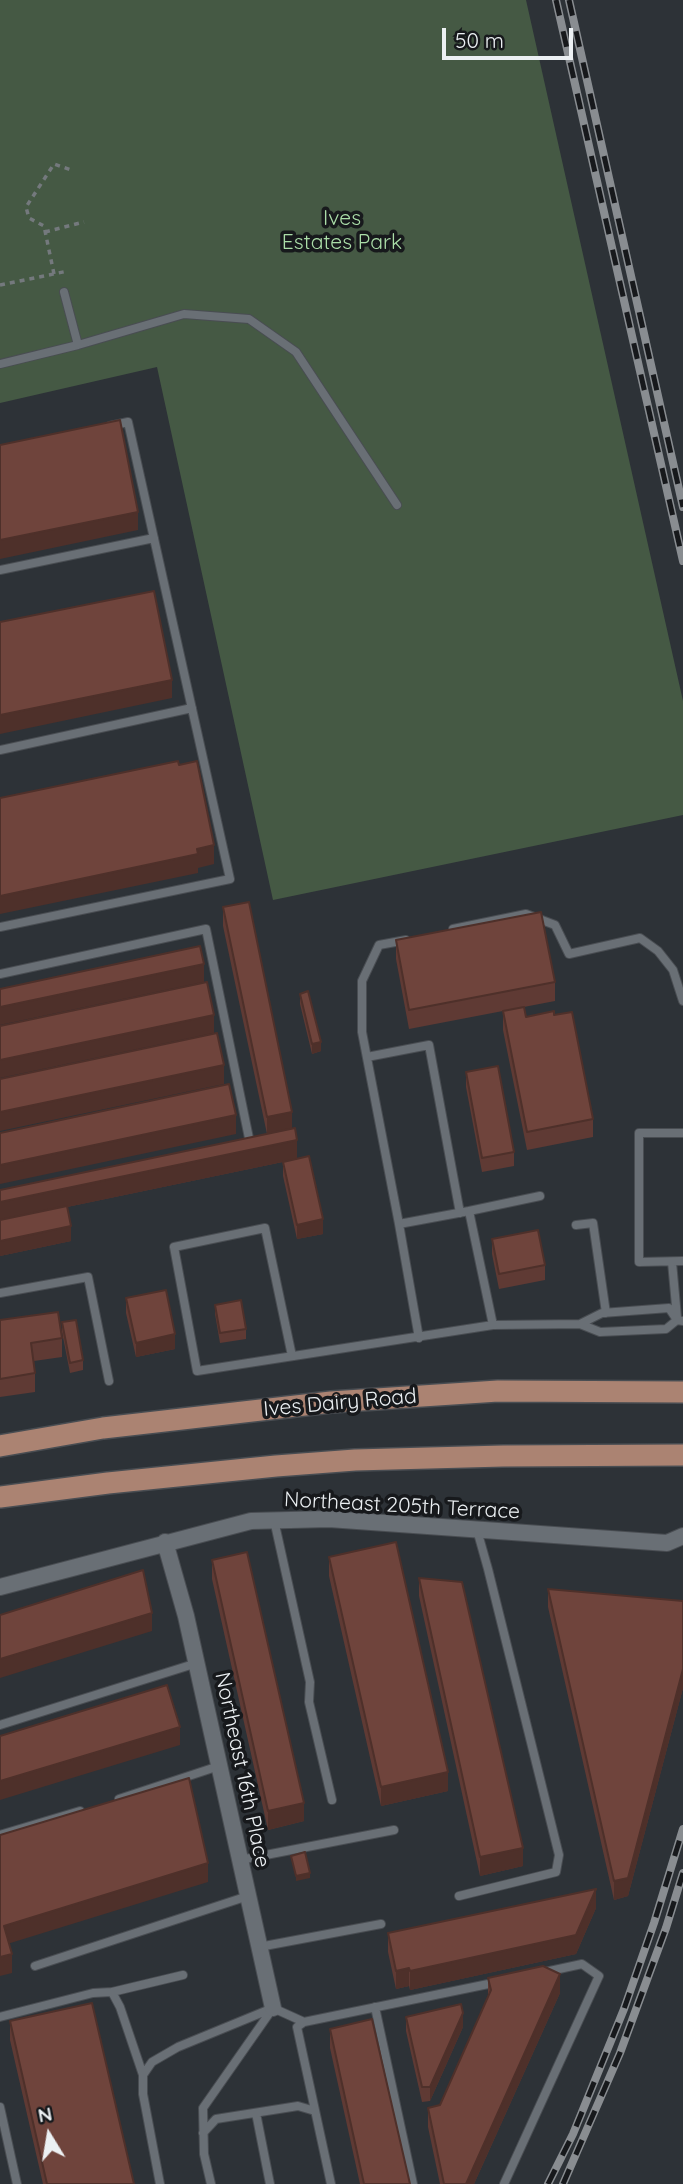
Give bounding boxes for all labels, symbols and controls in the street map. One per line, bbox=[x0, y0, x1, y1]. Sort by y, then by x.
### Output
scale bar bbox=[445, 14, 576, 58]
text: 50 m bbox=[455, 27, 504, 53]
park label: Ives Estates Park bbox=[282, 206, 402, 256]
street label: Ives Dairy Road bbox=[262, 1384, 418, 1422]
street label: Northeast 205th Terrace bbox=[283, 1487, 521, 1525]
street label: Northeast 16th Place bbox=[209, 1670, 275, 1870]
north arrow bbox=[14, 2100, 84, 2170]
text: N bbox=[36, 2101, 54, 2127]

